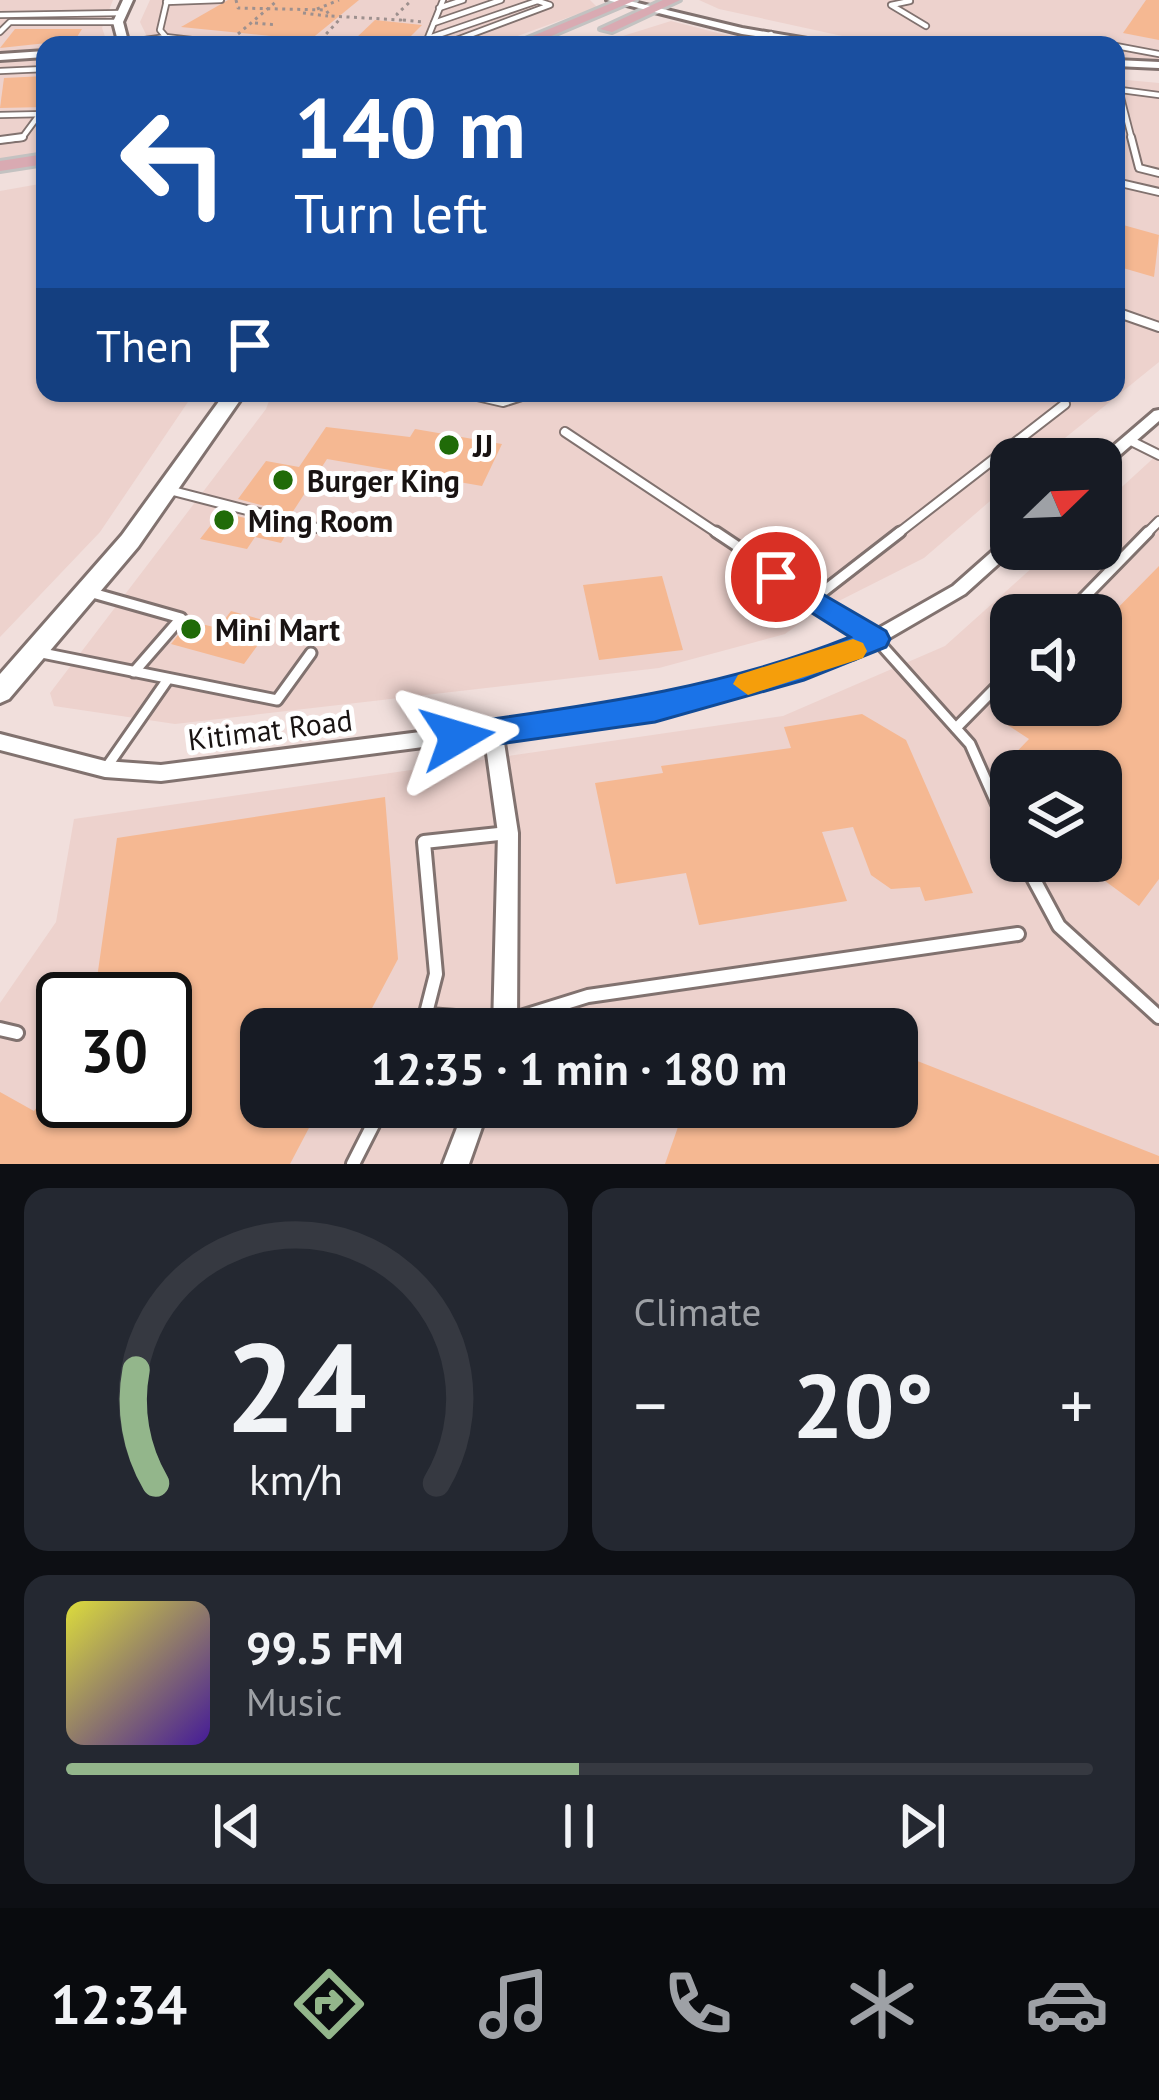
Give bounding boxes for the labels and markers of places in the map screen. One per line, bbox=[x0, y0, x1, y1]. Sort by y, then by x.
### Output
place label: JJ bbox=[472, 426, 493, 465]
marker: JJ bbox=[436, 432, 462, 458]
place label: Burger King bbox=[307, 461, 460, 500]
marker: Burger King bbox=[270, 467, 296, 493]
place label: Ming Room bbox=[248, 501, 393, 540]
marker: Ming Room bbox=[211, 507, 237, 533]
pin bbox=[725, 526, 827, 628]
place label: Mini Mart bbox=[215, 610, 340, 649]
marker: Mini Mart bbox=[178, 616, 204, 642]

